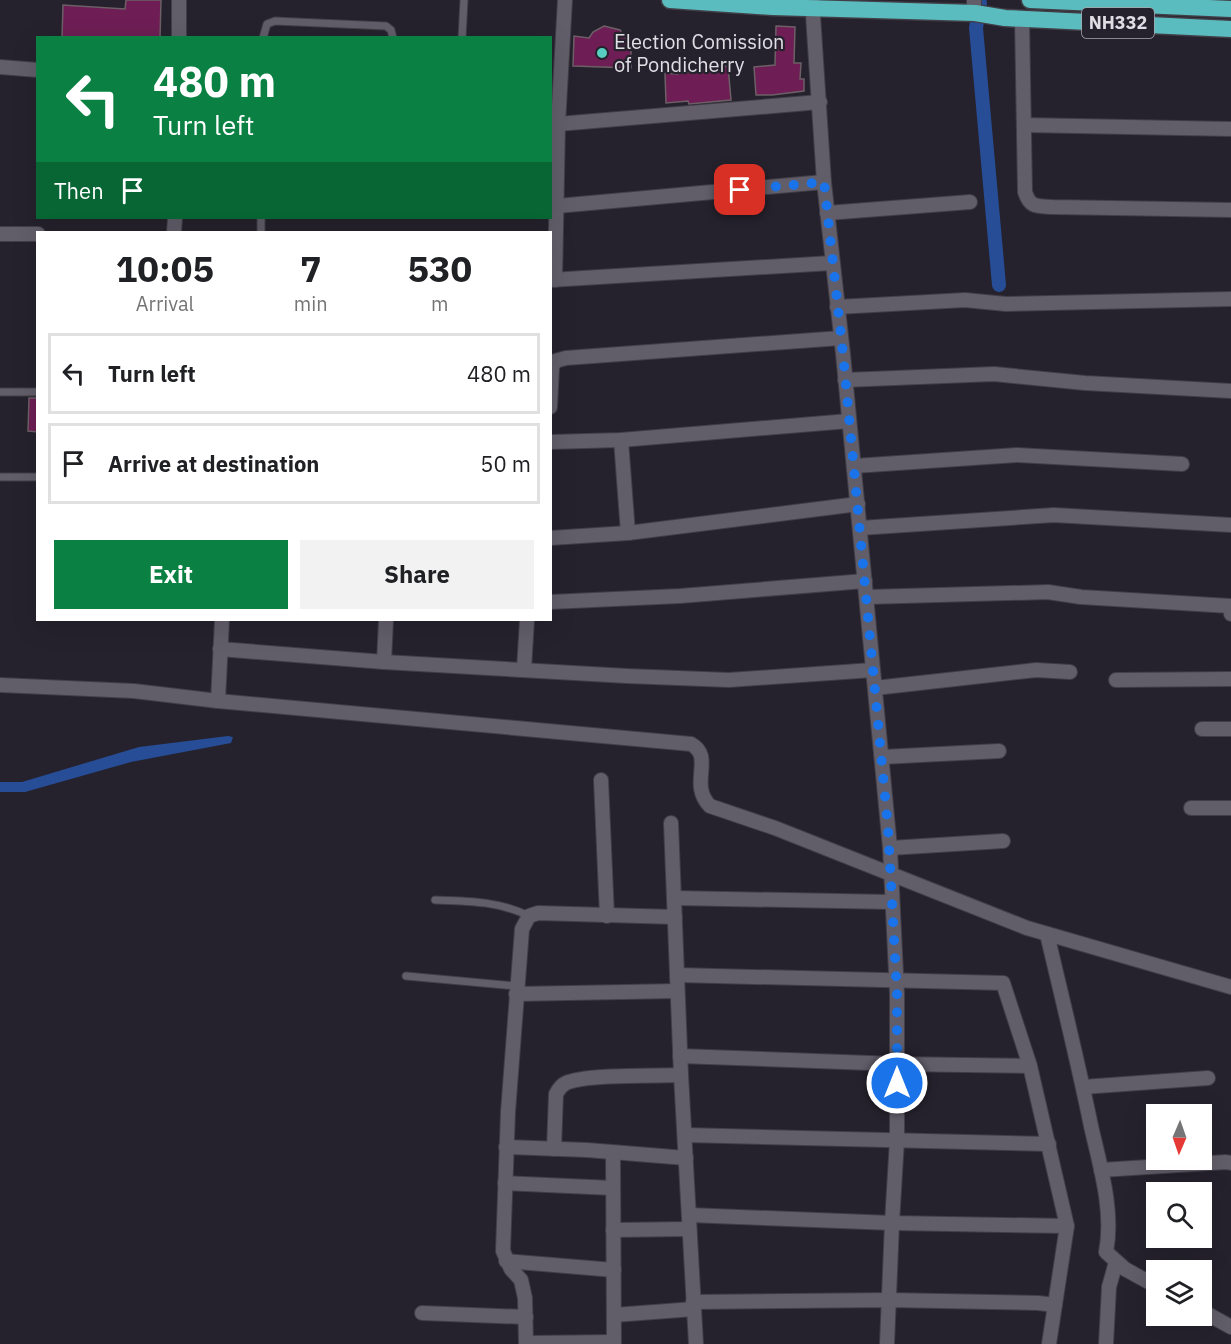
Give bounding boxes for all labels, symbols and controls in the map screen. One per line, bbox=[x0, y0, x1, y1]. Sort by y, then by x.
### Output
road number: NH332 bbox=[1082, 8, 1154, 38]
place label: Election Comission of Pondicherry bbox=[614, 28, 784, 78]
marker: Election Comission of Pondicherry bbox=[595, 46, 609, 60]
text: 480 m bbox=[153, 54, 276, 109]
icon: left bbox=[54, 60, 132, 138]
text: Turn left bbox=[153, 107, 254, 142]
pin bbox=[714, 164, 765, 215]
icon: arrive bbox=[723, 173, 756, 206]
icon: arrive bbox=[116, 174, 149, 207]
text: Then bbox=[54, 176, 104, 205]
text: 10:05 bbox=[116, 245, 214, 292]
text: 7 bbox=[300, 245, 322, 292]
text: 530 bbox=[407, 245, 472, 292]
text: Arrival bbox=[136, 290, 194, 317]
text: min bbox=[294, 290, 328, 317]
text: m bbox=[431, 290, 449, 317]
icon: left bbox=[57, 357, 90, 390]
text: Turn left bbox=[108, 359, 196, 388]
text: 480 m bbox=[467, 359, 531, 388]
icon: arrive bbox=[57, 447, 90, 480]
text: Arrive at destination bbox=[108, 449, 319, 478]
text: 50 m bbox=[480, 449, 531, 478]
button: Exit bbox=[54, 540, 288, 609]
button: Share bbox=[300, 540, 534, 609]
position arrow bbox=[865, 1051, 929, 1115]
north arrow bbox=[1146, 1104, 1212, 1170]
map controls bbox=[1146, 1104, 1212, 1326]
button: search bbox=[1146, 1182, 1212, 1248]
button: layers bbox=[1146, 1260, 1212, 1326]

